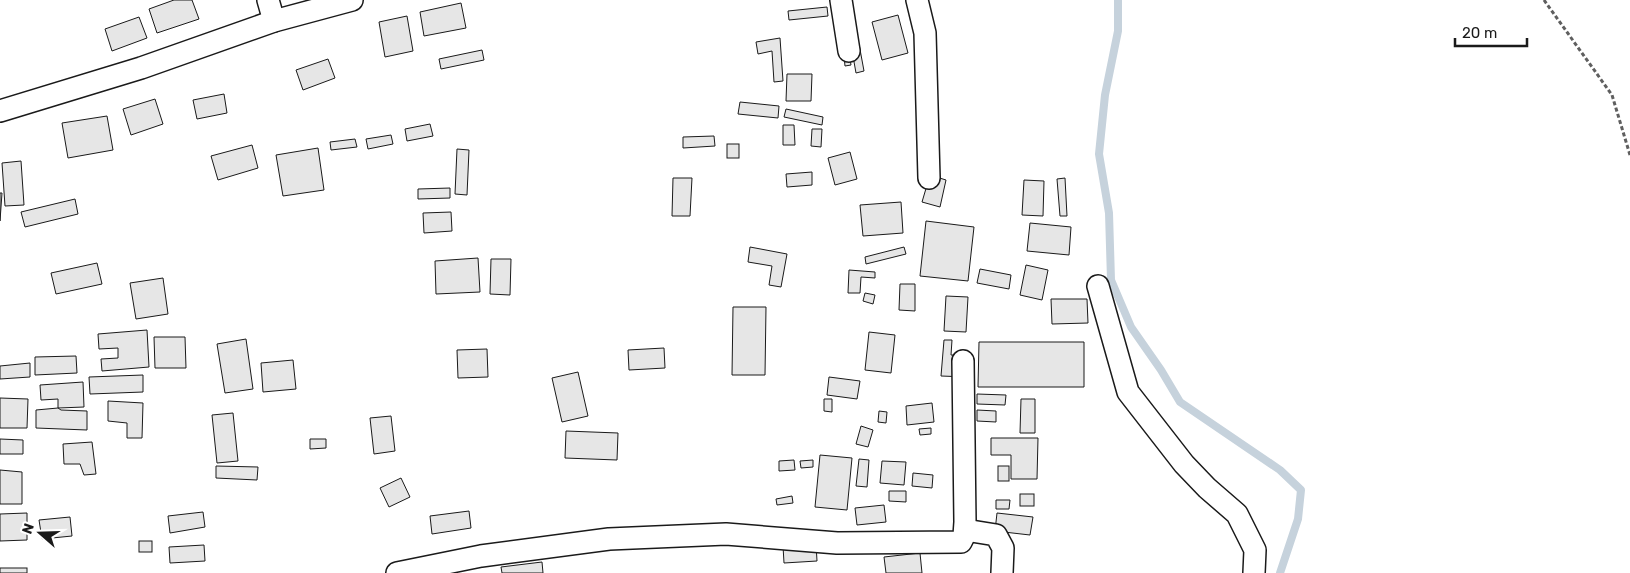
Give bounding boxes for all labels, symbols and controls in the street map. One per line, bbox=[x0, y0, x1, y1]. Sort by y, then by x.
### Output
scale bar bbox=[1455, 15, 1528, 47]
text: 20 m bbox=[1462, 24, 1497, 42]
north arrow bbox=[15, 508, 65, 558]
text: N bbox=[19, 521, 38, 536]

